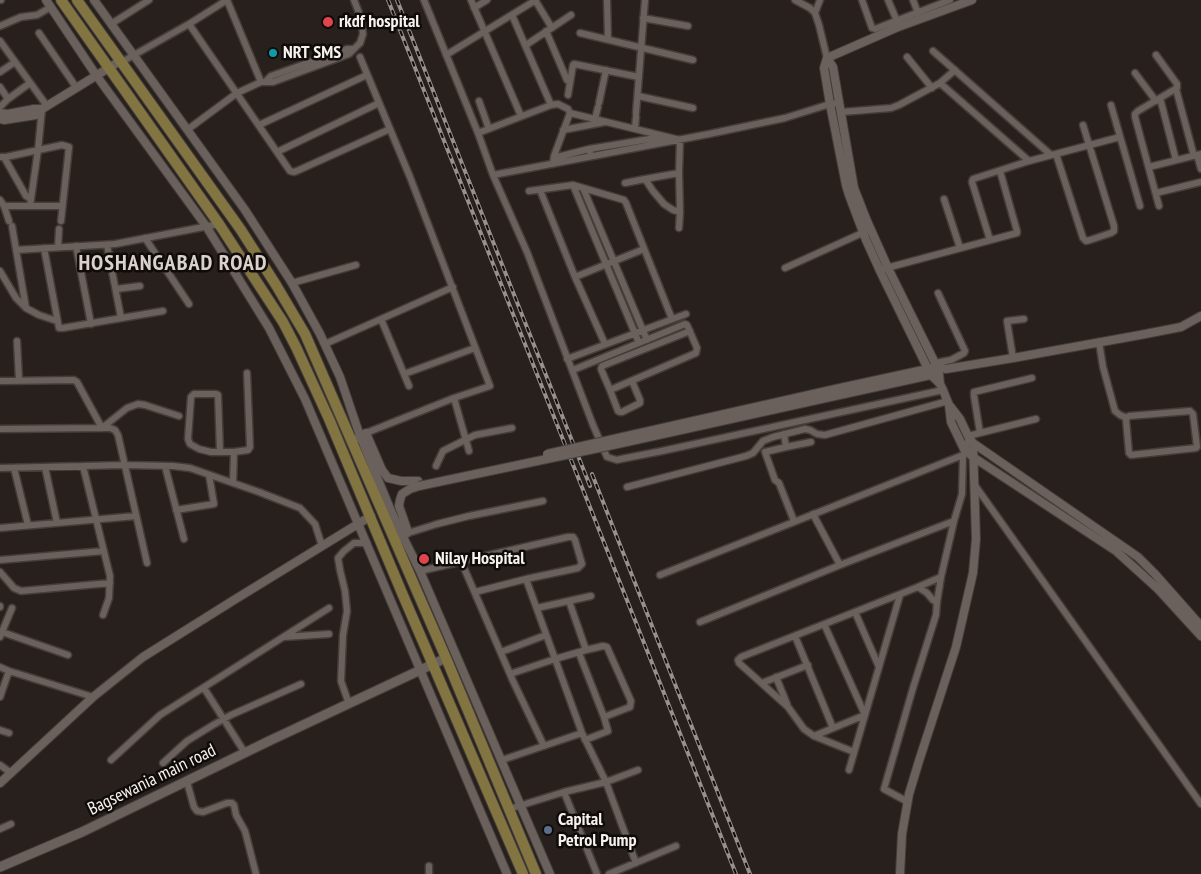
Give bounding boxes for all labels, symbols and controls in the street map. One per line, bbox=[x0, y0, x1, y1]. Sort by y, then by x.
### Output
place label: rkdf hospital bbox=[339, 11, 420, 33]
marker: rkdf hospital bbox=[321, 15, 335, 29]
place label: NRT SMS bbox=[283, 42, 341, 64]
marker: NRT SMS bbox=[267, 47, 279, 59]
district label: HOSHANGABAD ROAD bbox=[76, 251, 270, 277]
place label: Nilay Hospital bbox=[435, 548, 525, 570]
marker: Nilay Hospital bbox=[417, 552, 431, 566]
street label: Bagsewania main road bbox=[84, 740, 220, 820]
place label: Capital Petrol Pump bbox=[558, 809, 637, 852]
marker: Capital Petrol Pump bbox=[542, 824, 554, 836]

